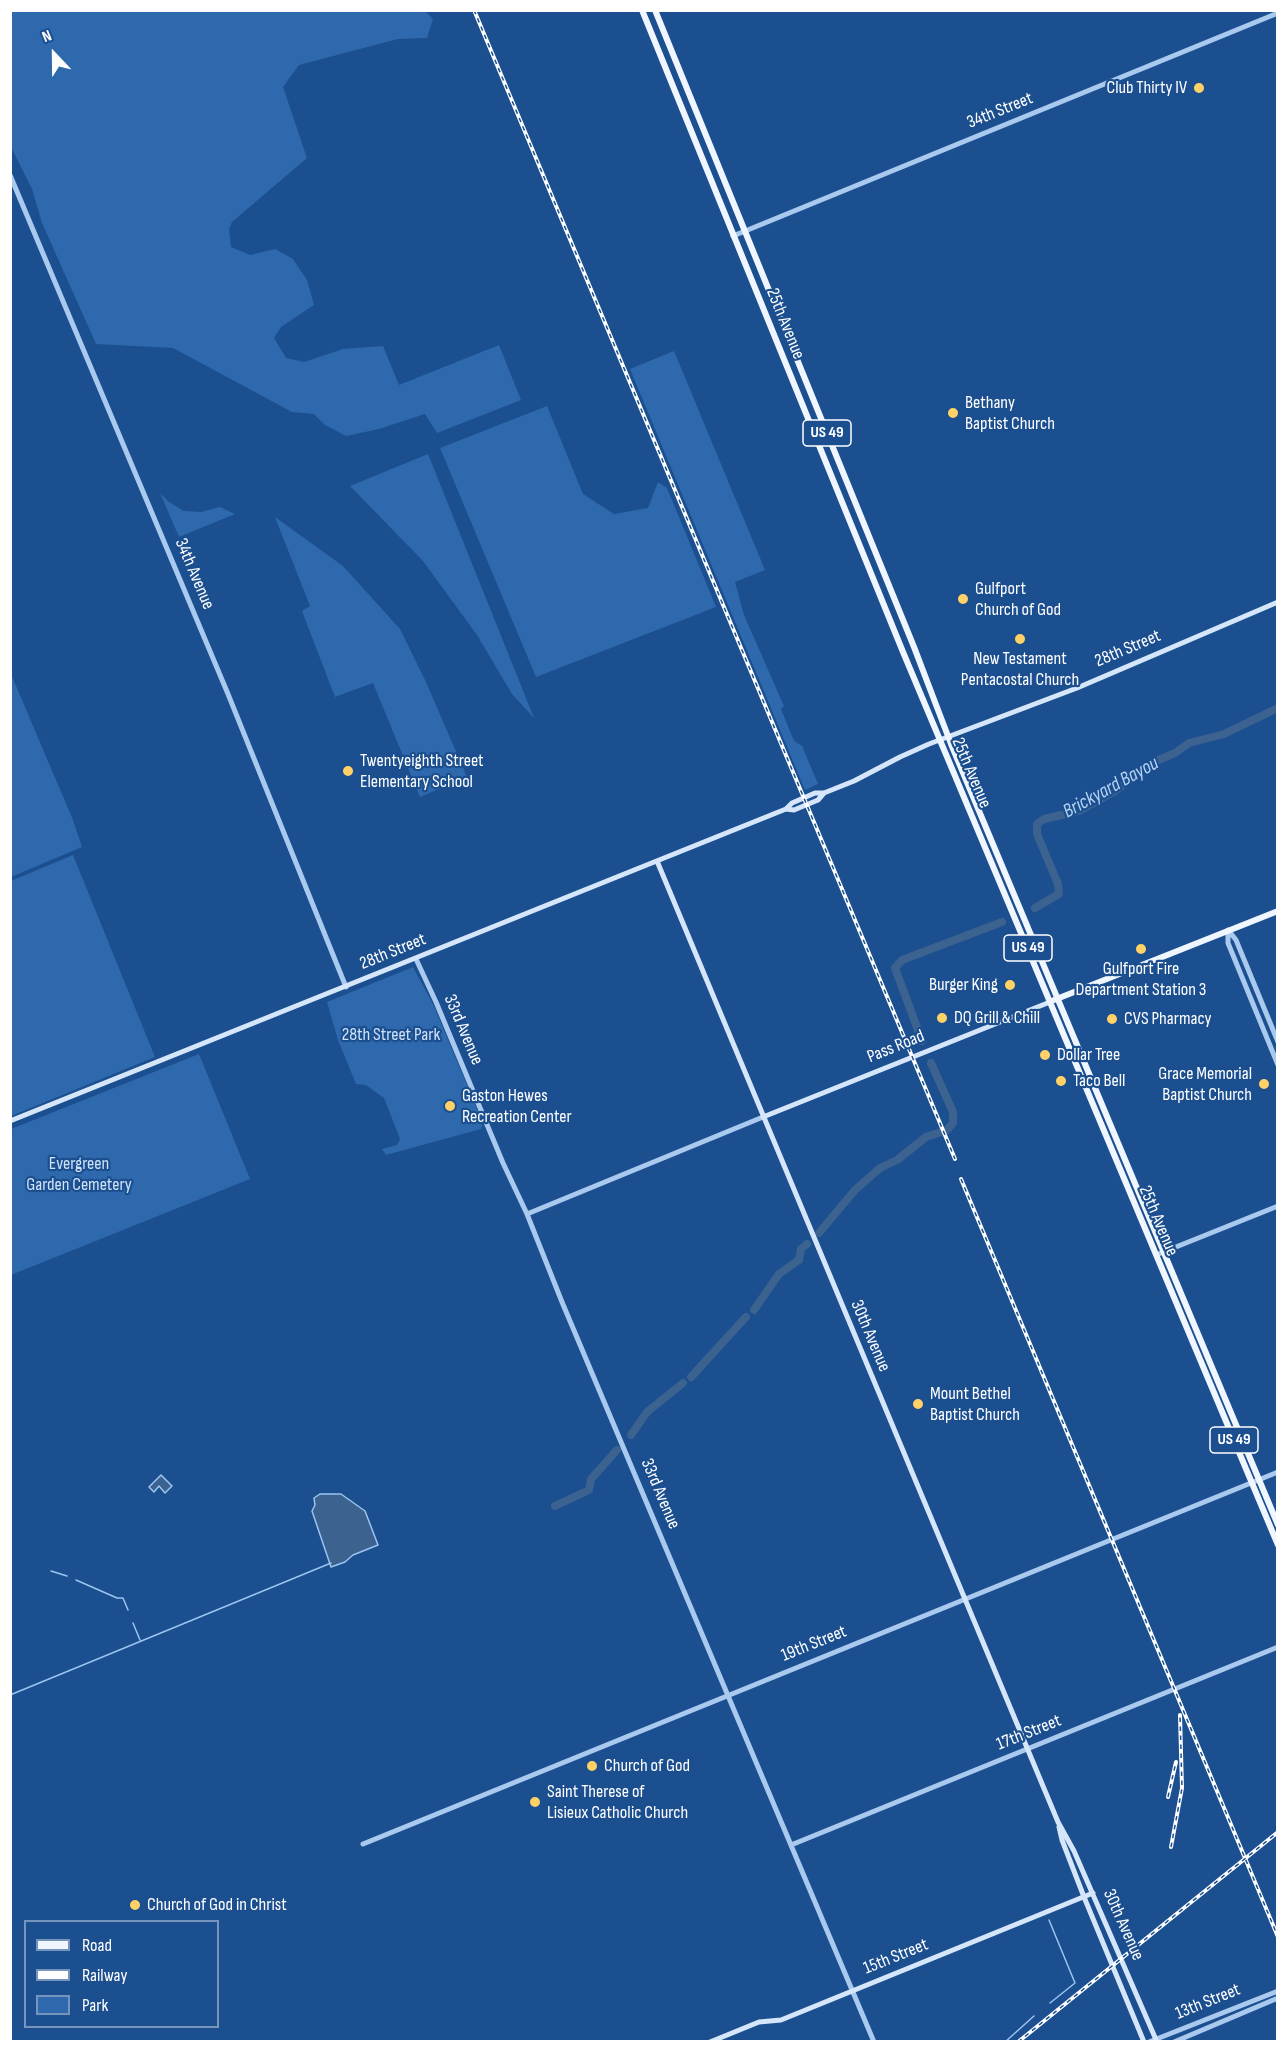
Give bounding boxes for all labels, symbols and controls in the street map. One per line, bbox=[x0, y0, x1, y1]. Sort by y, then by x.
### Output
north arrow bbox=[24, 24, 84, 84]
text: N bbox=[40, 26, 55, 47]
place label: Club Thirty IV bbox=[1106, 77, 1187, 99]
marker: Club Thirty IV bbox=[1192, 81, 1206, 95]
street label: 34th Street bbox=[964, 88, 1036, 134]
street label: 25th Avenue bbox=[761, 285, 809, 363]
place label: Bethany Baptist Church bbox=[965, 392, 1055, 434]
marker: Bethany Baptist Church bbox=[946, 406, 960, 420]
road number: US 49 bbox=[803, 420, 851, 446]
street label: 34th Avenue bbox=[169, 535, 219, 613]
place label: Gulfport Church of God bbox=[975, 578, 1061, 620]
marker: Gulfport Church of God bbox=[956, 592, 970, 606]
street label: 28th Street bbox=[1092, 626, 1164, 672]
marker: New Testament Pentacostal Church bbox=[1013, 632, 1027, 646]
place label: New Testament Pentacostal Church bbox=[961, 648, 1079, 690]
street label: 25th Avenue bbox=[946, 734, 996, 812]
place label: Twentyeighth Street Elementary School bbox=[360, 750, 484, 792]
water label: Brickyard Bayou bbox=[1059, 752, 1163, 824]
marker: Twentyeighth Street Elementary School bbox=[341, 764, 355, 778]
street label: 28th Street bbox=[357, 929, 429, 975]
road number: US 49 bbox=[1004, 935, 1052, 961]
marker: Gulfport Fire Department Station 3 bbox=[1134, 942, 1148, 956]
place label: Gulfport Fire Department Station 3 bbox=[1076, 958, 1206, 1000]
place label: Burger King bbox=[929, 974, 998, 996]
marker: Burger King bbox=[1003, 978, 1017, 992]
street label: 33rd Avenue bbox=[439, 992, 487, 1068]
place label: DQ Grill & Chill bbox=[954, 1007, 1040, 1029]
place label: CVS Pharmacy bbox=[1124, 1008, 1211, 1030]
marker: DQ Grill & Chill bbox=[935, 1011, 949, 1025]
marker: CVS Pharmacy bbox=[1105, 1012, 1119, 1026]
park label: 28th Street Park bbox=[342, 1024, 440, 1046]
street label: Pass Road bbox=[864, 1026, 928, 1068]
place label: Dollar Tree bbox=[1057, 1044, 1120, 1066]
marker: Dollar Tree bbox=[1038, 1048, 1052, 1062]
place label: Grace Memorial Baptist Church bbox=[1158, 1063, 1252, 1106]
place label: Taco Bell bbox=[1073, 1070, 1125, 1092]
marker: Taco Bell bbox=[1054, 1074, 1068, 1088]
marker: Grace Memorial Baptist Church bbox=[1257, 1077, 1271, 1091]
place label: Gaston Hewes Recreation Center bbox=[462, 1085, 572, 1128]
marker: Gaston Hewes Recreation Center bbox=[443, 1099, 457, 1113]
park label: Evergreen Garden Cemetery bbox=[26, 1153, 132, 1196]
street label: 25th Avenue bbox=[1133, 1182, 1183, 1260]
street label: 30th Avenue bbox=[845, 1297, 895, 1375]
place label: Mount Bethel Baptist Church bbox=[930, 1383, 1020, 1426]
marker: Mount Bethel Baptist Church bbox=[911, 1397, 925, 1411]
road number: US 49 bbox=[1210, 1427, 1258, 1453]
street label: 33rd Avenue bbox=[636, 1456, 684, 1532]
street label: 19th Street bbox=[778, 1621, 850, 1667]
street label: 17th Street bbox=[994, 1710, 1064, 1756]
place label: Church of God bbox=[604, 1755, 690, 1777]
marker: Church of God bbox=[585, 1759, 599, 1773]
place label: Saint Therese of Lisieux Catholic Church bbox=[547, 1781, 688, 1824]
marker: Saint Therese of Lisieux Catholic Church bbox=[528, 1795, 542, 1809]
street label: 30th Avenue bbox=[1098, 1886, 1148, 1964]
place label: Church of God in Christ bbox=[147, 1894, 287, 1916]
marker: Church of God in Christ bbox=[128, 1898, 142, 1912]
legend bbox=[24, 1920, 219, 2028]
street label: 15th Street bbox=[861, 1934, 931, 1980]
text: Road bbox=[82, 1935, 112, 1956]
text: Railway bbox=[82, 1965, 127, 1986]
street label: 13th Street bbox=[1172, 1979, 1244, 2025]
text: Park bbox=[82, 1995, 108, 2016]

